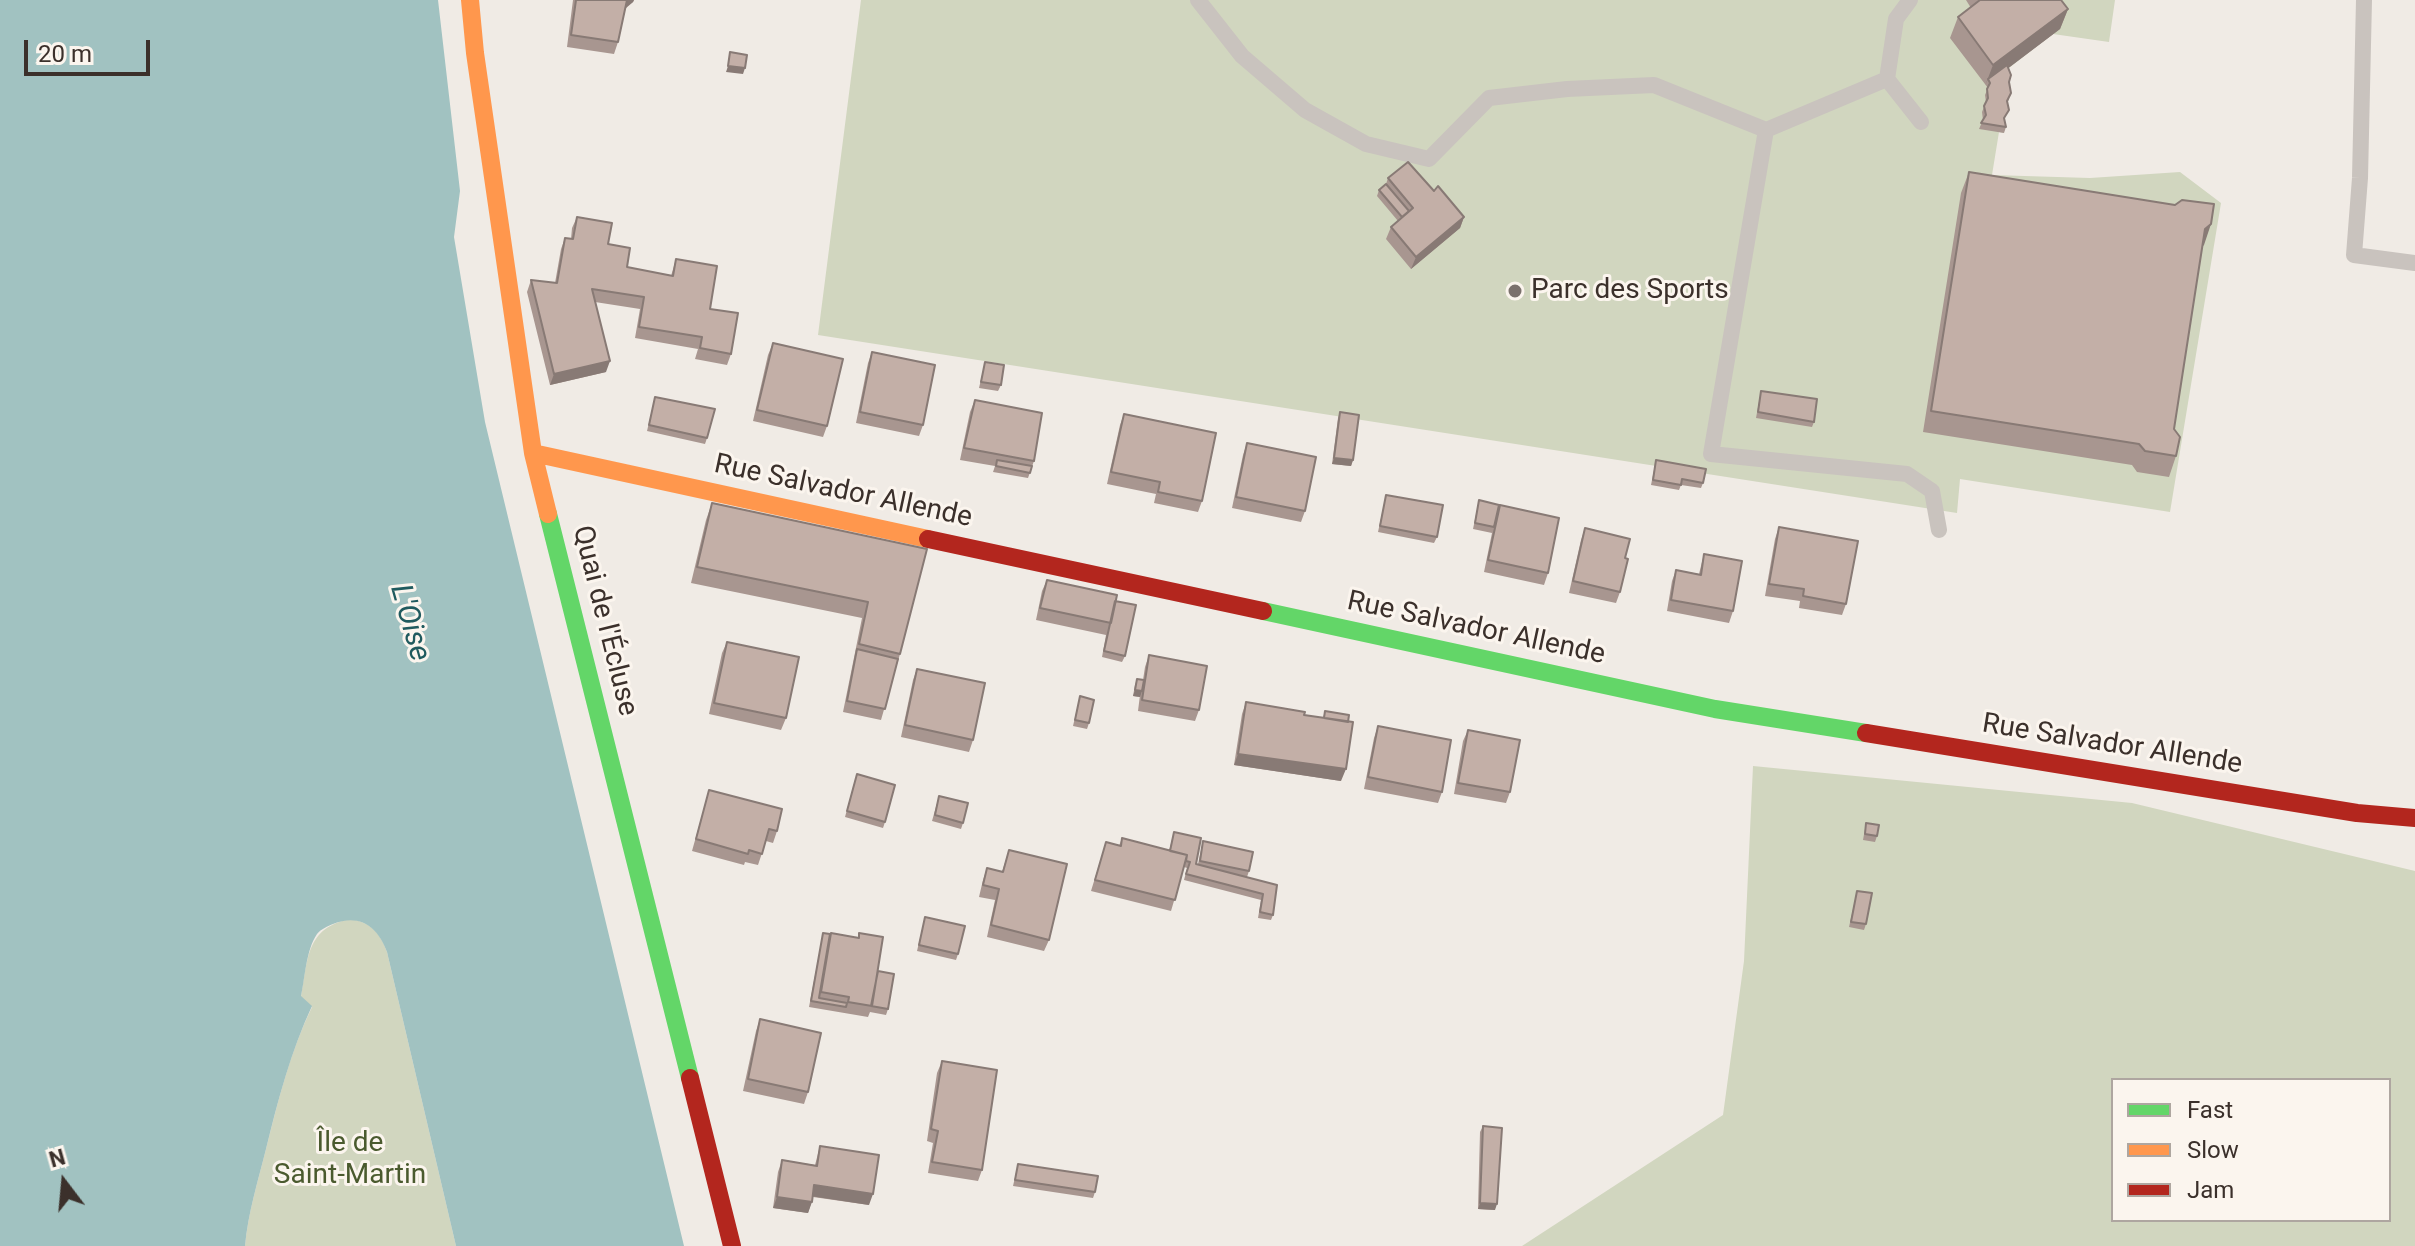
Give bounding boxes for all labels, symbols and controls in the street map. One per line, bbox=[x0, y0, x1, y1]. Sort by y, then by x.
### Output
scale bar bbox=[28, 24, 154, 74]
text: 20 m bbox=[38, 40, 92, 68]
place label: Parc des Sports bbox=[1531, 274, 1729, 308]
marker: Parc des Sports bbox=[1506, 282, 1524, 300]
street label: Rue Salvador Allende bbox=[711, 448, 975, 536]
street label: Quai de l'Écluse bbox=[564, 522, 644, 720]
water label: L'Oise bbox=[381, 580, 437, 666]
street label: Rue Salvador Allende bbox=[1344, 585, 1608, 673]
street label: Rue Salvador Allende bbox=[1980, 708, 2244, 782]
legend bbox=[2111, 1078, 2391, 1222]
text: Fast bbox=[2187, 1096, 2233, 1124]
park label: Île de Saint-Martin bbox=[274, 1127, 426, 1193]
text: Slow bbox=[2187, 1136, 2239, 1164]
north arrow bbox=[24, 1142, 104, 1222]
text: N bbox=[46, 1144, 68, 1173]
text: Jam bbox=[2187, 1176, 2234, 1204]

